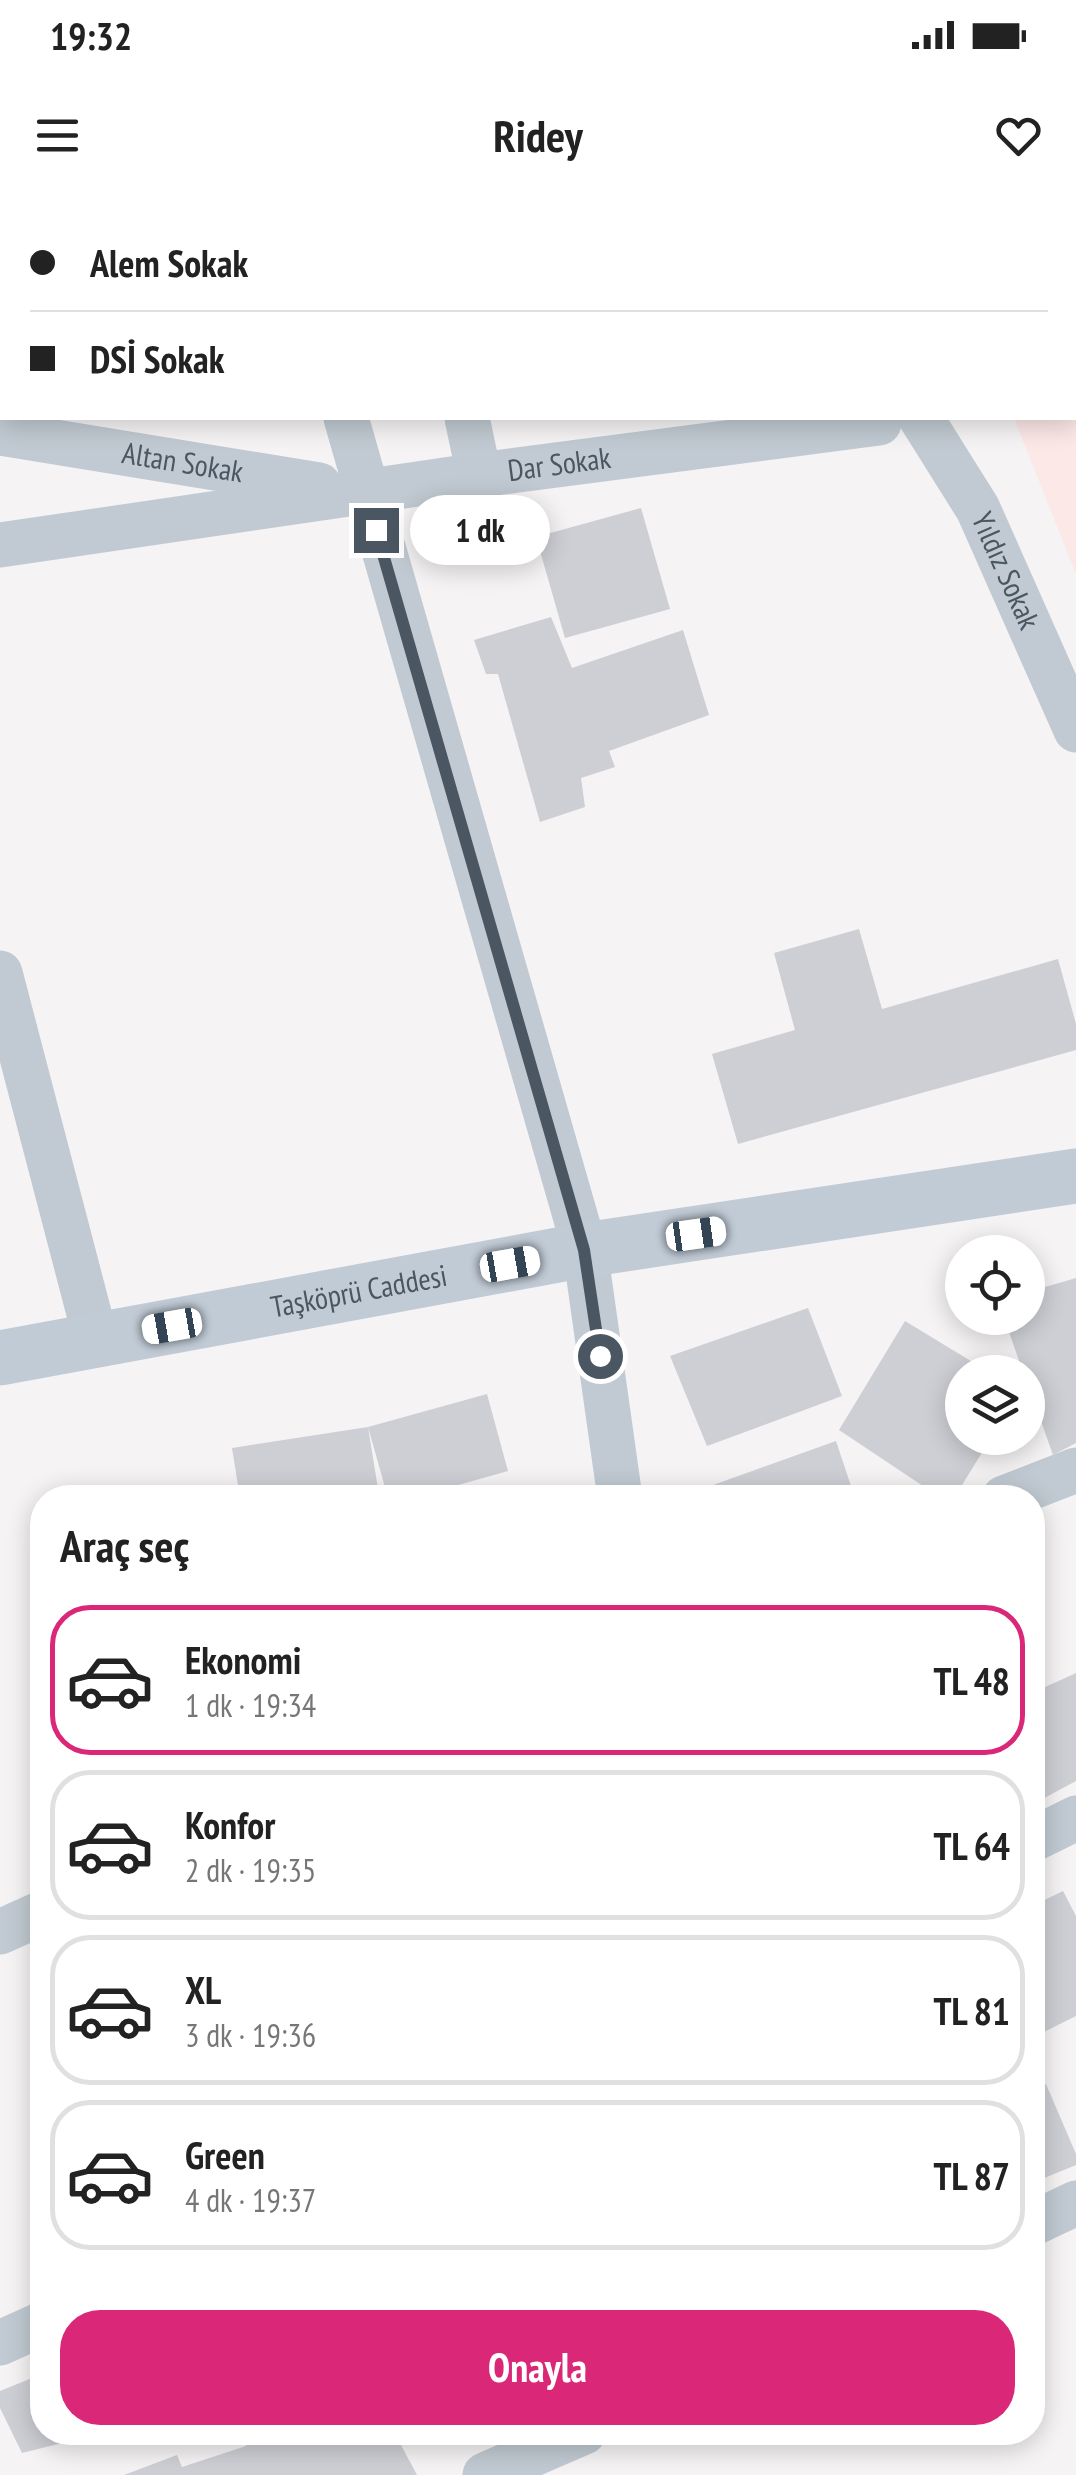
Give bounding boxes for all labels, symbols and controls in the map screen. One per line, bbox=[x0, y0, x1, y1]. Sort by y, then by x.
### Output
text: 19:32 bbox=[50, 11, 132, 60]
text: Ridey bbox=[493, 106, 583, 164]
icon: menu bbox=[30, 108, 85, 163]
icon: heart bbox=[991, 108, 1046, 163]
text: Alem Sokak bbox=[90, 238, 248, 287]
text: DSİ Sokak bbox=[90, 334, 224, 383]
street label: Altan Sokak bbox=[119, 432, 247, 490]
street label: Dar Sokak bbox=[505, 437, 613, 489]
callout: 1 dk bbox=[411, 495, 551, 565]
street label: Yıldız Sokak bbox=[964, 506, 1050, 635]
route end bbox=[354, 508, 399, 553]
text: 1 dk bbox=[455, 509, 505, 551]
car bbox=[664, 1215, 728, 1253]
map controls bbox=[945, 1235, 1045, 1455]
button: locate bbox=[945, 1235, 1045, 1335]
car bbox=[478, 1244, 542, 1284]
street label: Taşköprü Caddesi bbox=[267, 1255, 450, 1326]
car bbox=[140, 1306, 204, 1346]
route start bbox=[578, 1334, 623, 1379]
button: layers bbox=[945, 1355, 1045, 1455]
text: Araç seç bbox=[60, 1516, 189, 1574]
icon: car bbox=[65, 1635, 155, 1725]
text: Ekonomi bbox=[185, 1635, 301, 1684]
text: TL 48 bbox=[933, 1656, 1010, 1705]
text: 1 dk · 19:34 bbox=[185, 1684, 316, 1726]
icon: car bbox=[65, 1800, 155, 1890]
text: Konfor bbox=[185, 1800, 275, 1849]
text: TL 64 bbox=[933, 1821, 1010, 1870]
text: 2 dk · 19:35 bbox=[185, 1849, 316, 1891]
icon: car bbox=[65, 1965, 155, 2055]
text: XL bbox=[185, 1965, 221, 2014]
text: TL 81 bbox=[933, 1986, 1010, 2035]
text: 3 dk · 19:36 bbox=[185, 2014, 316, 2056]
icon: car bbox=[65, 2130, 155, 2220]
text: Green bbox=[185, 2130, 265, 2179]
text: TL 87 bbox=[933, 2151, 1010, 2200]
text: 4 dk · 19:37 bbox=[185, 2179, 316, 2221]
button: Onayla bbox=[60, 2310, 1015, 2425]

